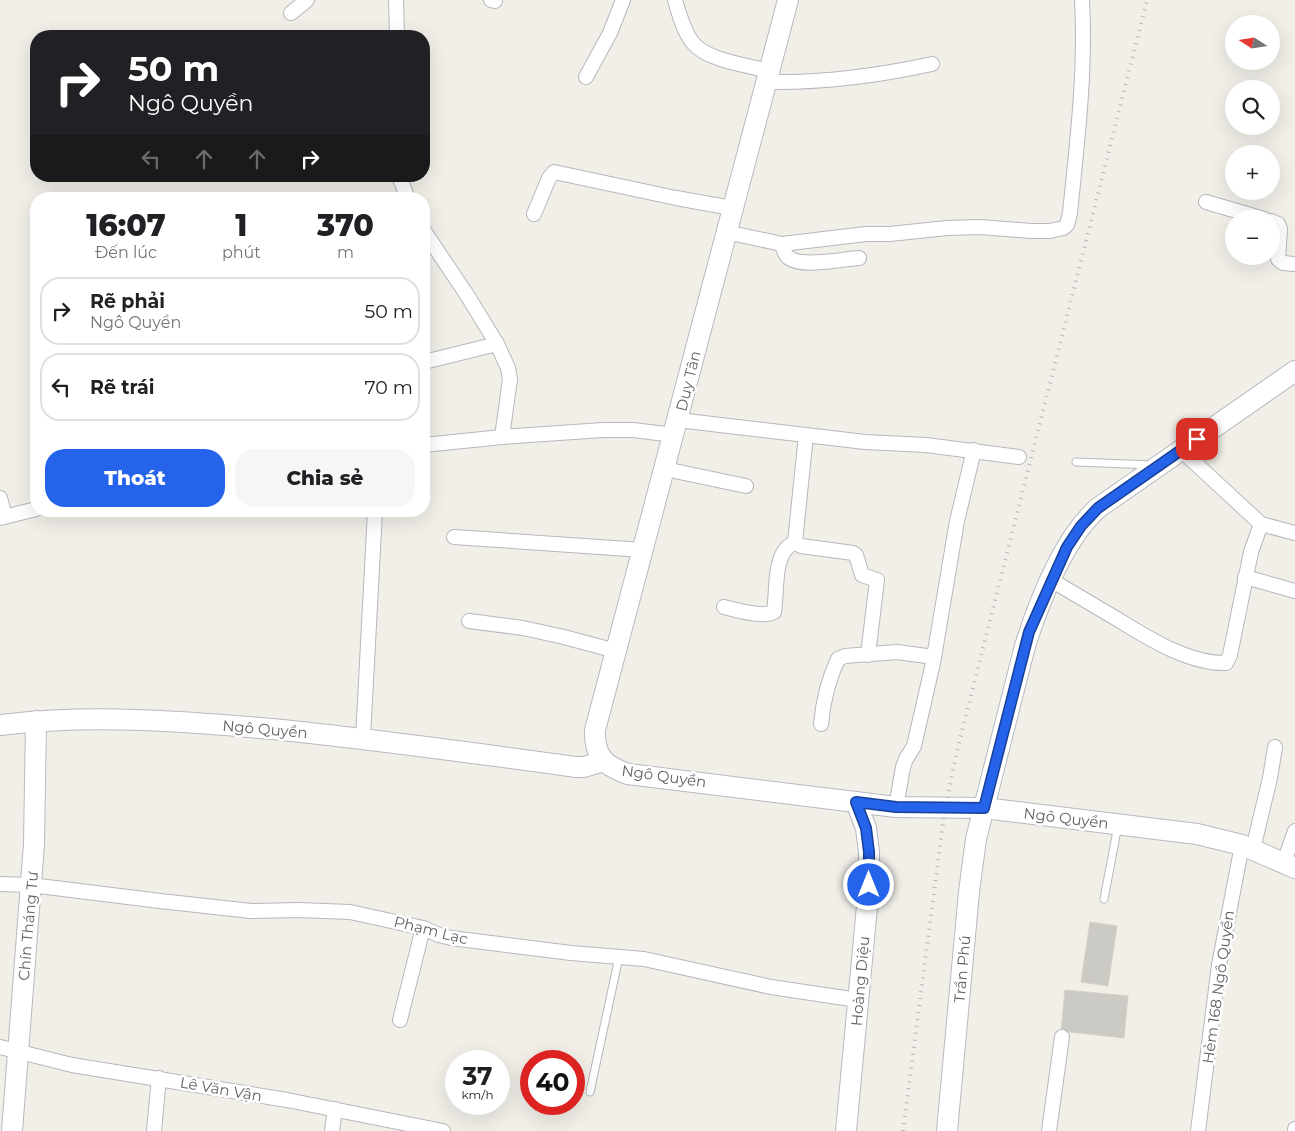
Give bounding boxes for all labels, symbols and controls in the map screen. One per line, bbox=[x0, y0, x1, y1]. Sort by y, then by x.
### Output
north arrow bbox=[1225, 15, 1280, 70]
map controls bbox=[1225, 15, 1280, 265]
text: 50 m bbox=[128, 47, 219, 90]
icon: right bbox=[45, 50, 110, 115]
button: search bbox=[1225, 80, 1280, 135]
text: Ngô Quyền bbox=[128, 90, 253, 117]
icon: left bbox=[137, 145, 165, 173]
icon: ahead bbox=[190, 145, 218, 173]
icon: ahead bbox=[243, 145, 271, 173]
icon: right bbox=[296, 145, 324, 173]
button: + bbox=[1225, 145, 1280, 200]
text: 16:07 bbox=[86, 207, 166, 244]
text: 1 bbox=[235, 207, 247, 244]
text: 370 bbox=[317, 207, 374, 244]
button: − bbox=[1225, 210, 1280, 265]
text: Đến lúc bbox=[95, 243, 157, 262]
text: phút bbox=[222, 243, 261, 262]
text: m bbox=[337, 243, 354, 262]
text: Rẽ phải bbox=[90, 290, 165, 313]
icon: right bbox=[47, 297, 75, 325]
text: 50 m bbox=[365, 300, 413, 323]
text: Ngô Quyền bbox=[90, 313, 181, 332]
street label: Duy Tân bbox=[671, 349, 705, 413]
icon: left bbox=[47, 373, 75, 401]
text: Rẽ trái bbox=[90, 376, 155, 399]
text: 70 m bbox=[364, 376, 413, 399]
pin bbox=[1176, 418, 1218, 460]
icon: arrive bbox=[1183, 425, 1211, 453]
button: Thoát bbox=[45, 449, 225, 507]
button: Chia sẻ bbox=[235, 449, 415, 507]
street label: Ngô Quyền bbox=[222, 716, 308, 742]
street label: Ngô Quyền bbox=[620, 761, 708, 791]
street label: Ngô Quyền bbox=[1022, 803, 1110, 833]
position arrow bbox=[842, 858, 894, 910]
street label: Chín Tháng Tư bbox=[14, 871, 42, 981]
street label: Hẻm 168 Ngô Quyền bbox=[1198, 909, 1238, 1065]
street label: Phạm Lạc bbox=[392, 912, 470, 948]
street label: Trần Phú bbox=[950, 934, 974, 1004]
street label: Hoàng Diệu bbox=[847, 935, 873, 1027]
speed limit sign: 40 bbox=[520, 1050, 585, 1115]
text: 37 bbox=[462, 1061, 493, 1091]
street label: Lê Văn Vận bbox=[179, 1072, 263, 1106]
text: km/h bbox=[461, 1087, 494, 1102]

